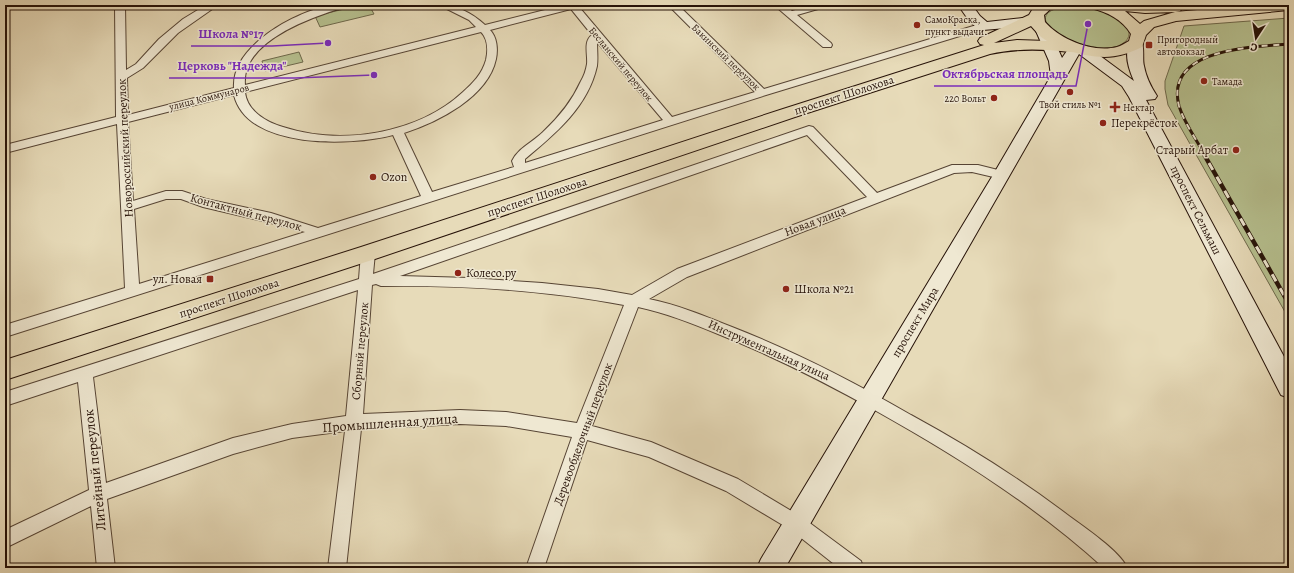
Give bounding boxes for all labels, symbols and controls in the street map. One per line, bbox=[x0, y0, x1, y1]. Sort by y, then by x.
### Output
place label: СамоКраска, пункт выдачи. bbox=[925, 13, 987, 38]
north arrow bbox=[1236, 18, 1276, 58]
marker: СамоКраска, пункт выдачи. bbox=[912, 20, 922, 30]
callout: Школа №17 bbox=[191, 21, 272, 46]
street label: Бакинский переулок bbox=[688, 21, 763, 94]
street label: Бесланский переулок bbox=[585, 24, 656, 105]
text: Школа №17 bbox=[198, 25, 264, 42]
place label: Пригородный автовокзал bbox=[1157, 33, 1218, 58]
text: С bbox=[1249, 39, 1259, 55]
marker: Пригородный автовокзал bbox=[1144, 40, 1154, 50]
callout: Церковь "Надежда" bbox=[169, 53, 295, 78]
text: Церковь "Надежда" bbox=[177, 57, 287, 74]
callout: Октябрьская площадь bbox=[934, 61, 1076, 86]
text: Октябрьская площадь bbox=[942, 65, 1068, 82]
street label: проспект Шолохова bbox=[792, 71, 896, 119]
place label: Тамада bbox=[1212, 75, 1243, 88]
marker: Тамада bbox=[1199, 76, 1209, 86]
street label: Новороссийский переулок bbox=[113, 78, 137, 218]
street label: улица Коммунаров bbox=[167, 81, 251, 114]
marker: Твой стиль №1 bbox=[1065, 87, 1075, 97]
place label: 220 Вольт bbox=[944, 92, 987, 105]
marker: 220 Вольт bbox=[989, 93, 999, 103]
place label: Твой стиль №1 bbox=[1039, 98, 1101, 111]
place label: Нектар bbox=[1123, 101, 1154, 115]
marker: Нектар bbox=[1110, 102, 1120, 112]
place label: Перекрёсток bbox=[1111, 115, 1177, 131]
marker: Перекрёсток bbox=[1098, 118, 1108, 128]
place label: Старый Арбат bbox=[1156, 142, 1229, 158]
marker: Старый Арбат bbox=[1231, 145, 1241, 155]
street label: проспект Сельмаш bbox=[1167, 163, 1225, 257]
place label: Ozon bbox=[381, 169, 408, 185]
marker: Ozon bbox=[368, 172, 378, 182]
street label: проспект Шолохова bbox=[485, 173, 589, 221]
street label: Контактный переулок bbox=[188, 189, 304, 235]
street label: Новая улица bbox=[782, 202, 849, 240]
place label: Колесо.ру bbox=[466, 265, 517, 281]
marker: Колесо.ру bbox=[453, 268, 463, 278]
place label: ул. Новая bbox=[152, 271, 202, 287]
street label: проспект Шолохова bbox=[177, 274, 281, 322]
marker: ул. Новая bbox=[205, 274, 215, 284]
place label: Школа №21 bbox=[794, 281, 854, 297]
street label: проспект Мира bbox=[888, 283, 943, 360]
marker: Школа №21 bbox=[781, 284, 791, 294]
street label: Сборный переулок bbox=[348, 301, 372, 401]
street label: Инструментальная улица bbox=[706, 316, 833, 384]
street label: Деревообделочный переулок bbox=[550, 361, 616, 507]
street label: Литейный переулок bbox=[79, 408, 111, 532]
street label: Промышленная улица bbox=[322, 409, 459, 437]

